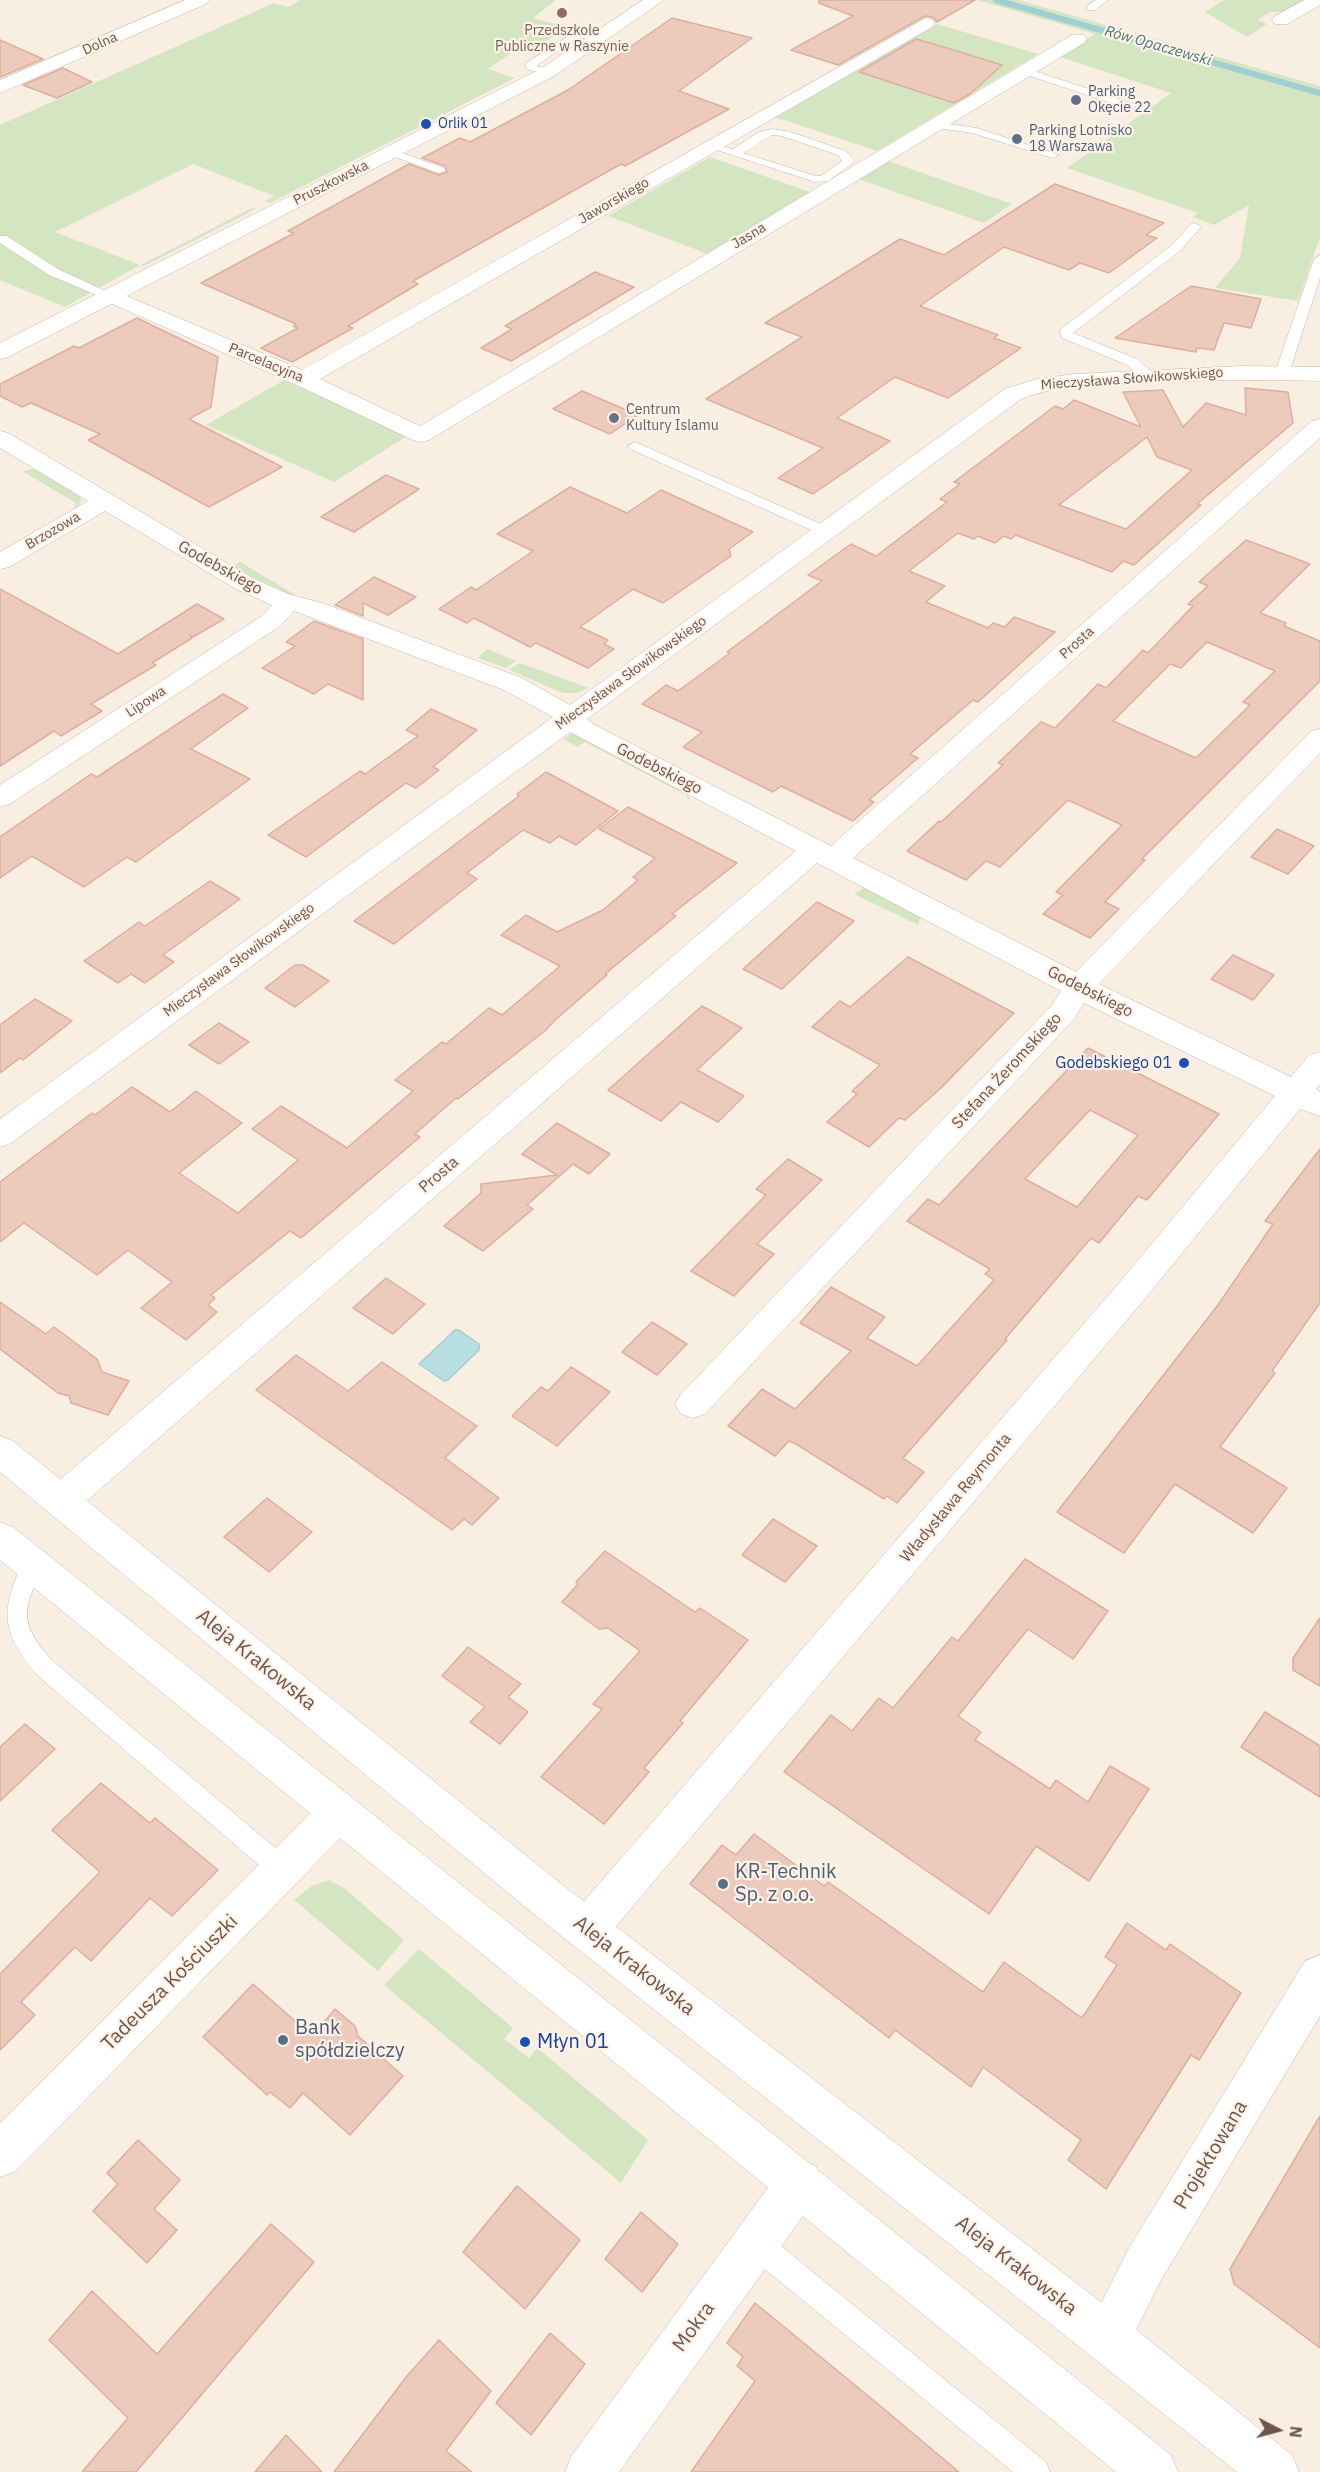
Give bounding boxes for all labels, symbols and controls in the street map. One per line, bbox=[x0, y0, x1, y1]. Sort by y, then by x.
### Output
marker: Przedszkole Publiczne w Raszynie bbox=[555, 6, 569, 20]
water label: Rów Opaczewski bbox=[1102, 22, 1214, 70]
place label: Przedszkole Publiczne w Raszynie bbox=[495, 23, 629, 56]
street label: Dolna bbox=[80, 29, 120, 59]
place label: Parking Okęcie 22 bbox=[1088, 84, 1151, 116]
marker: Parking Okęcie 22 bbox=[1069, 93, 1083, 107]
place label: Orlik 01 bbox=[438, 116, 488, 132]
marker: Orlik 01 bbox=[419, 117, 433, 131]
place label: Parking Lotnisko 18 Warszawa bbox=[1029, 123, 1132, 156]
marker: Parking Lotnisko 18 Warszawa bbox=[1010, 132, 1024, 146]
street label: Pruszkowska bbox=[291, 157, 371, 209]
street label: Jaworskiego bbox=[576, 174, 652, 228]
street label: Jasna bbox=[729, 219, 769, 253]
street label: Parcelacyjna bbox=[226, 340, 306, 386]
street label: Mieczysława Słowikowskiego bbox=[1040, 364, 1224, 394]
place label: Centrum Kultury Islamu bbox=[626, 402, 719, 434]
marker: Centrum Kultury Islamu bbox=[607, 411, 621, 425]
street label: Brzozowa bbox=[23, 509, 83, 553]
street label: Godebskiego bbox=[174, 537, 266, 599]
street label: Mieczysława Słowikowskiego bbox=[552, 612, 710, 734]
street label: Prosta bbox=[1056, 623, 1098, 663]
street label: Lipowa bbox=[123, 683, 169, 721]
street label: Godebskiego bbox=[613, 739, 705, 799]
street label: Mieczysława Słowikowskiego bbox=[160, 899, 318, 1021]
street label: Godebskiego bbox=[1044, 962, 1136, 1022]
street label: Stefana Żeromskiego bbox=[948, 1009, 1066, 1133]
place label: Godebskiego 01 bbox=[1055, 1053, 1172, 1073]
marker: Godebskiego 01 bbox=[1177, 1056, 1191, 1070]
street label: Prosta bbox=[415, 1153, 463, 1197]
street label: Władysława Reymonta bbox=[896, 1430, 1016, 1566]
street label: Aleja Krakowska bbox=[191, 1604, 321, 1716]
place label: KR-Technik Sp. z o.o. bbox=[735, 1860, 837, 1907]
marker: KR-Technik Sp. z o.o. bbox=[716, 1877, 730, 1891]
street label: Tadeusza Kościuszki bbox=[97, 1910, 243, 2056]
street label: Aleja Krakowska bbox=[568, 1911, 700, 2021]
place label: Bank spółdzielczy bbox=[295, 2016, 405, 2063]
place label: Młyn 01 bbox=[537, 2030, 609, 2054]
marker: Bank spółdzielczy bbox=[276, 2033, 290, 2047]
marker: Młyn 01 bbox=[518, 2035, 532, 2049]
street label: Projektowana bbox=[1169, 2096, 1253, 2214]
street label: Aleja Krakowska bbox=[950, 2211, 1082, 2321]
street label: Mokra bbox=[668, 2297, 720, 2357]
north arrow bbox=[1248, 2400, 1308, 2460]
text: N bbox=[1285, 2425, 1306, 2439]

